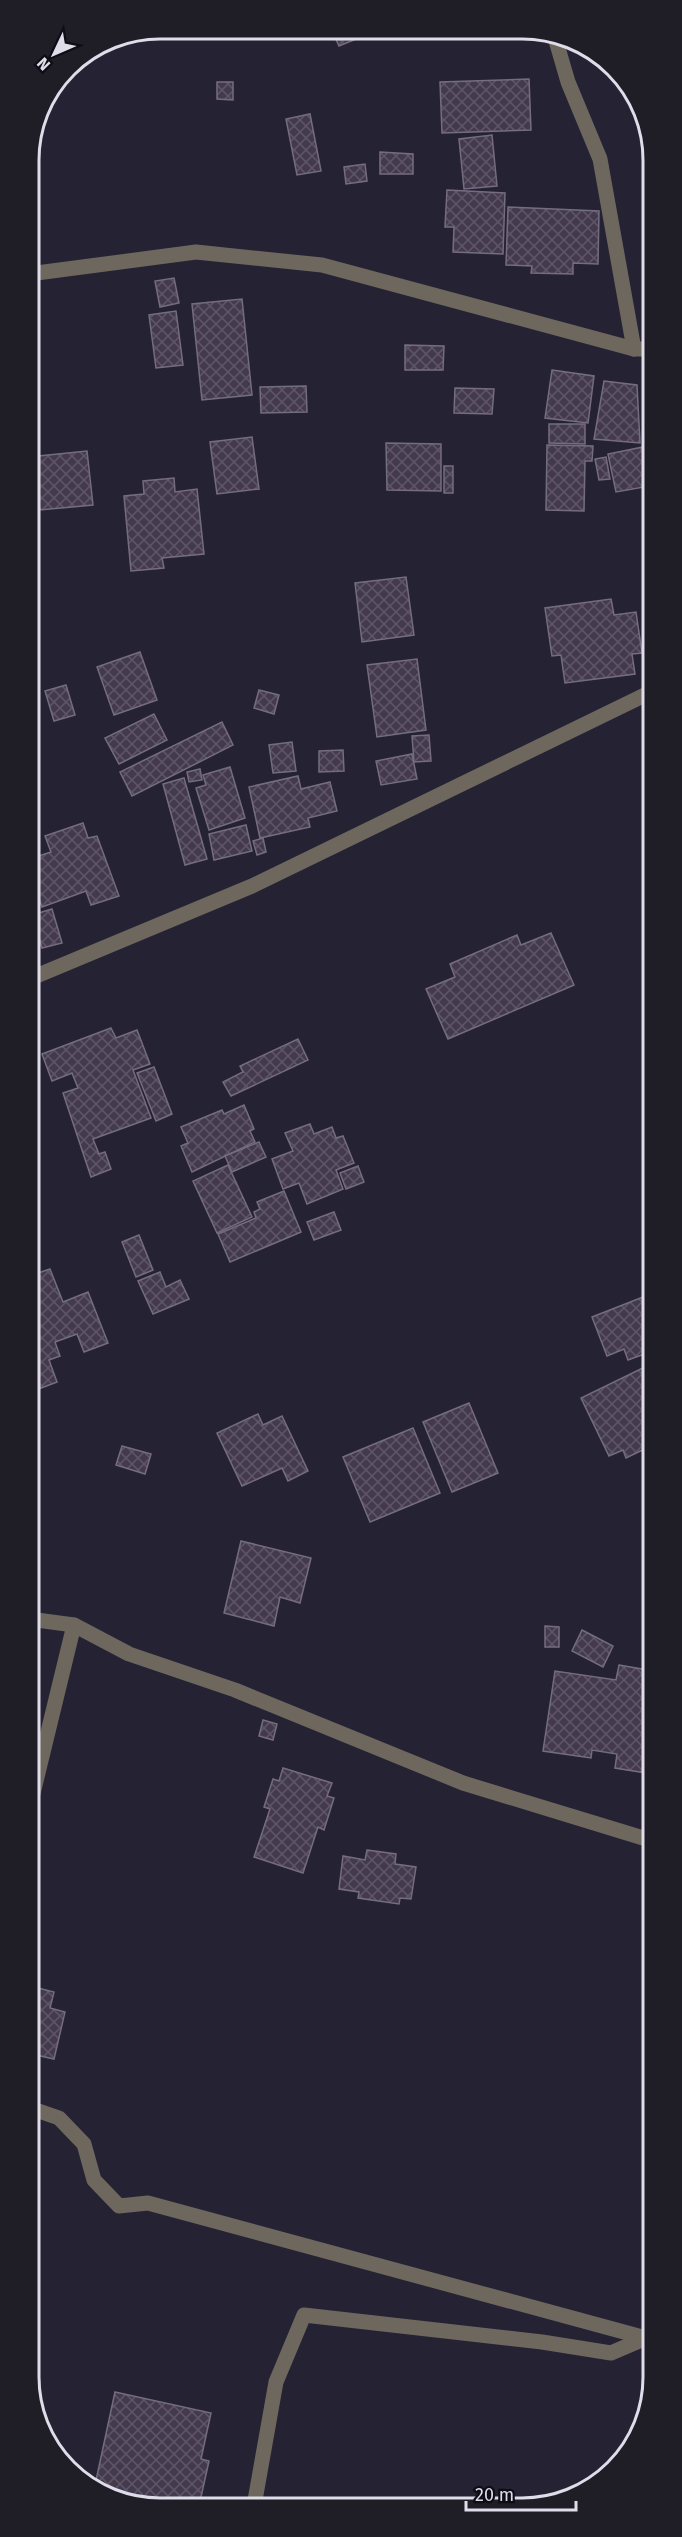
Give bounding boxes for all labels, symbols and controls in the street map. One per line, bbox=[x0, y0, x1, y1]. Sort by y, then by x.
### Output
north arrow bbox=[24, 24, 84, 84]
text: N bbox=[33, 54, 54, 74]
scale bar bbox=[466, 2474, 576, 2512]
text: 20 m bbox=[475, 2484, 514, 2506]

